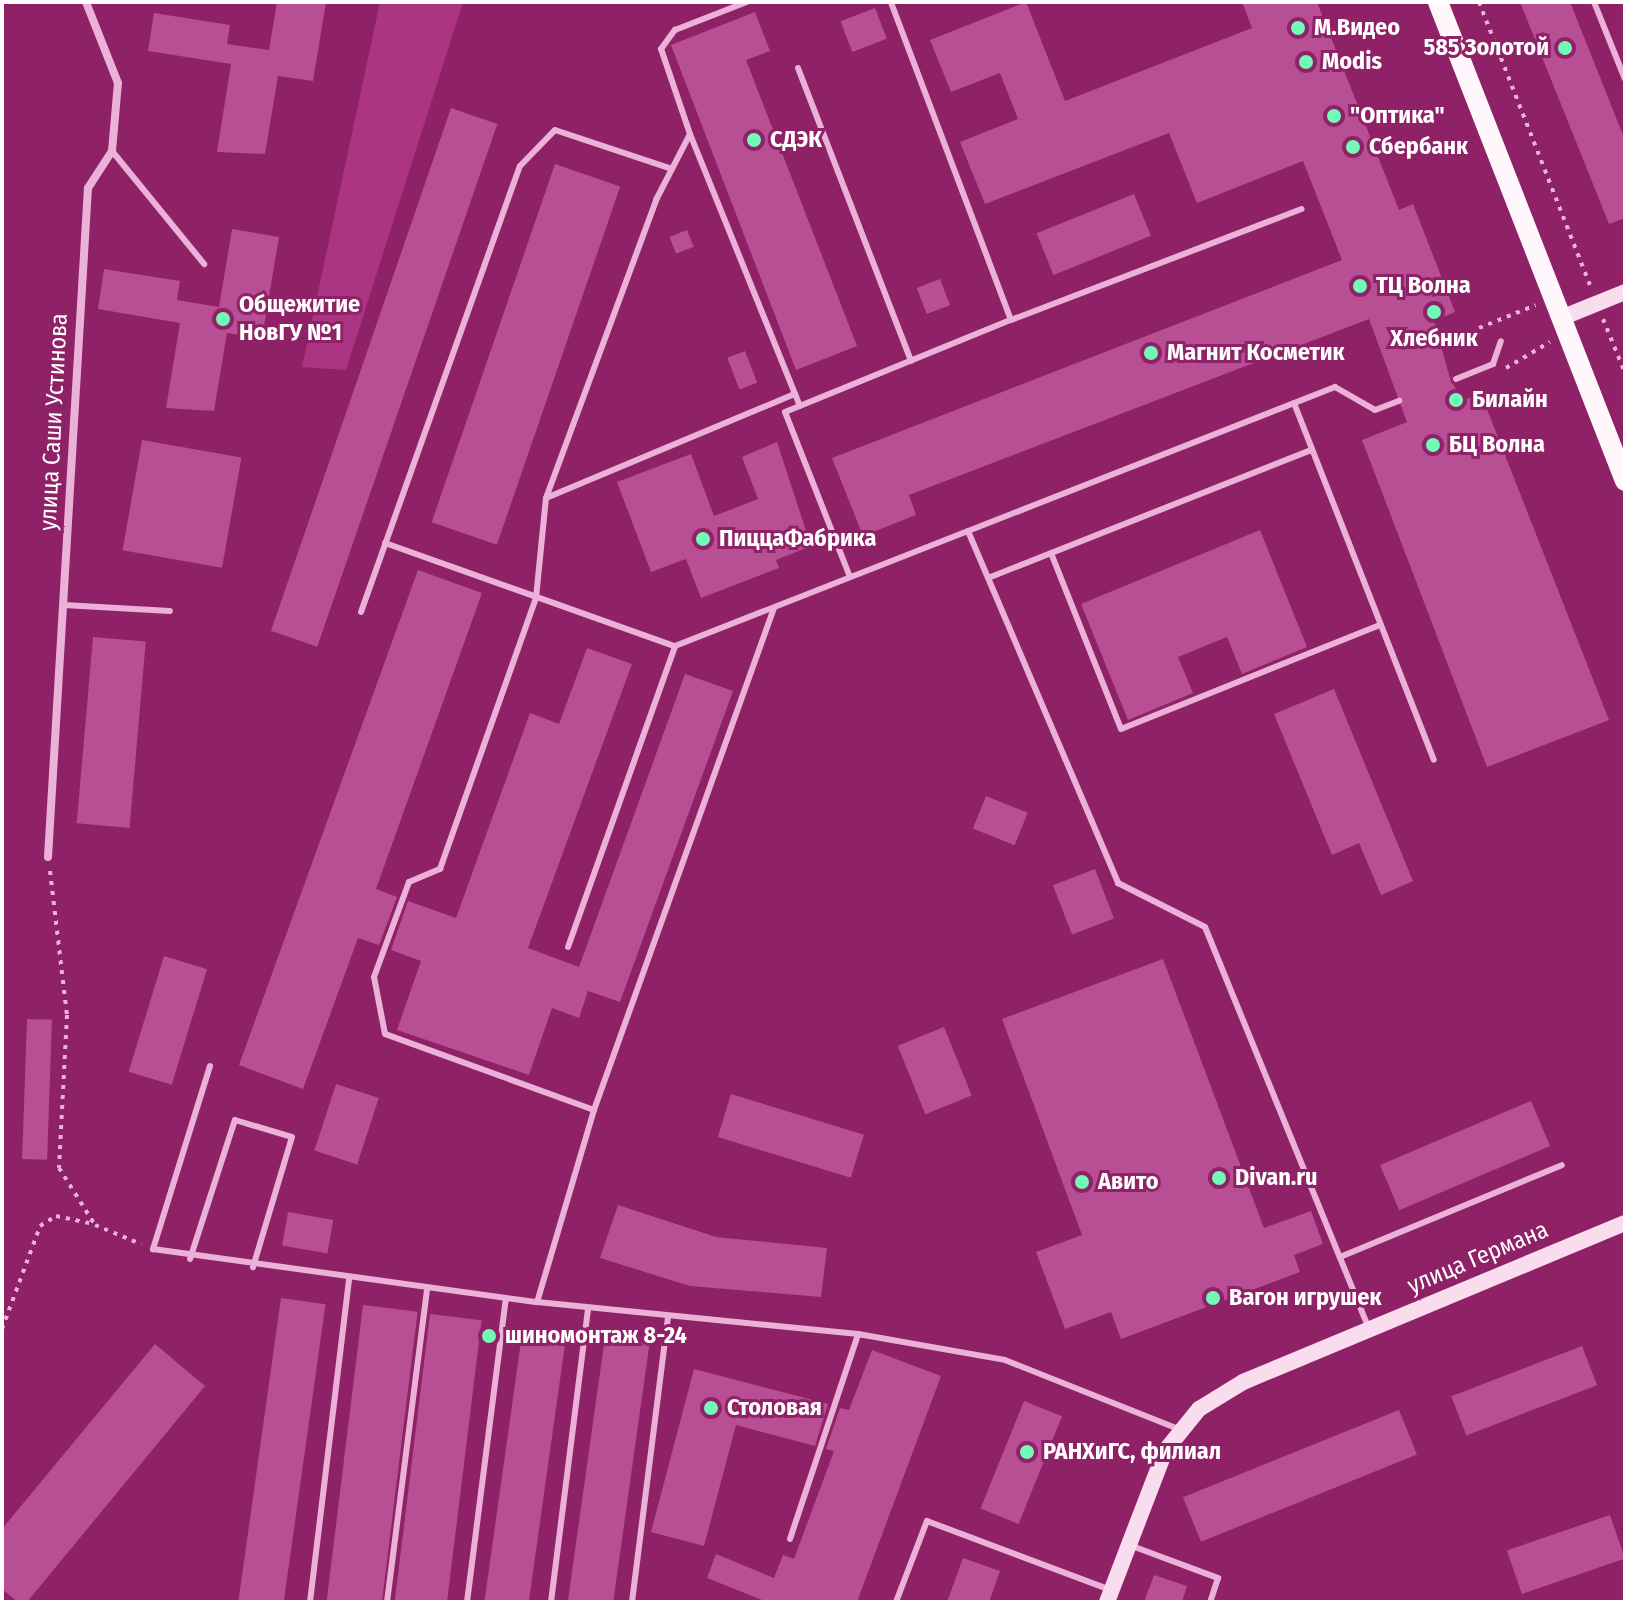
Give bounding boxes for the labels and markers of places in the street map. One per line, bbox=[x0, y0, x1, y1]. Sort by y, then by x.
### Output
place label: М.Видео bbox=[1314, 14, 1400, 42]
marker: М.Видео bbox=[1289, 19, 1307, 37]
place label: 585 Золотой bbox=[1423, 34, 1549, 62]
marker: 585 Золотой bbox=[1556, 39, 1574, 57]
place label: Modis bbox=[1322, 48, 1382, 76]
marker: Modis bbox=[1297, 53, 1315, 71]
place label: "Оптика" bbox=[1350, 102, 1445, 130]
marker: "Оптика" bbox=[1325, 107, 1343, 125]
place label: СДЭК bbox=[770, 126, 822, 154]
marker: СДЭК bbox=[745, 131, 763, 149]
place label: Сбербанк bbox=[1369, 133, 1468, 161]
marker: Сбербанк bbox=[1344, 138, 1362, 156]
place label: ТЦ Волна bbox=[1376, 272, 1471, 300]
marker: ТЦ Волна bbox=[1351, 277, 1369, 295]
place label: Общежитие НовГУ №1 bbox=[239, 291, 360, 347]
marker: Хлебник bbox=[1425, 303, 1443, 321]
marker: Общежитие НовГУ №1 bbox=[214, 310, 232, 328]
place label: Хлебник bbox=[1390, 325, 1478, 353]
place label: Магнит Косметик bbox=[1167, 339, 1345, 367]
marker: Магнит Косметик bbox=[1142, 344, 1160, 362]
place label: Билайн bbox=[1472, 386, 1548, 414]
marker: Билайн bbox=[1447, 391, 1465, 409]
place label: БЦ Волна bbox=[1449, 431, 1545, 459]
marker: БЦ Волна bbox=[1424, 436, 1442, 454]
place label: ПиццаФабрика bbox=[719, 525, 876, 553]
marker: ПиццаФабрика bbox=[694, 530, 712, 548]
place label: Divan.ru bbox=[1235, 1164, 1318, 1192]
place label: Авито bbox=[1098, 1168, 1159, 1196]
marker: Divan.ru bbox=[1210, 1169, 1228, 1187]
marker: Авито bbox=[1073, 1173, 1091, 1191]
place label: Вагон игрушек bbox=[1229, 1284, 1381, 1312]
marker: Вагон игрушек bbox=[1204, 1289, 1222, 1307]
place label: шиномонтаж 8-24 bbox=[505, 1322, 687, 1350]
marker: шиномонтаж 8-24 bbox=[480, 1327, 498, 1345]
place label: Столовая bbox=[727, 1394, 822, 1422]
marker: Столовая bbox=[702, 1399, 720, 1417]
place label: РАНХиГС, филиал bbox=[1043, 1438, 1221, 1466]
marker: РАНХиГС, филиал bbox=[1018, 1443, 1036, 1461]

